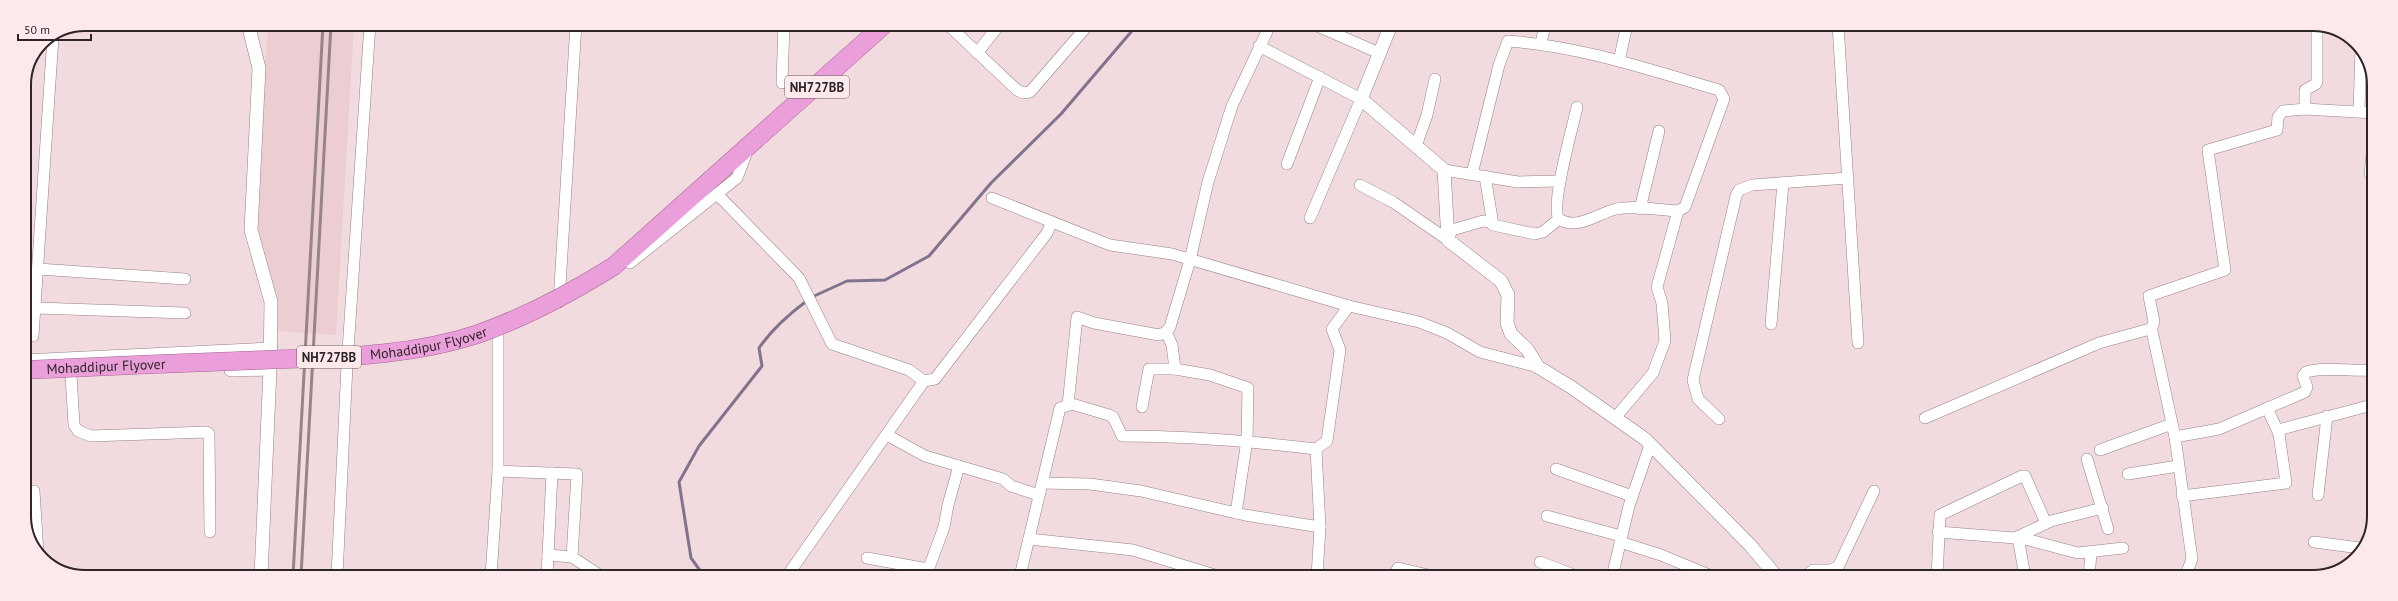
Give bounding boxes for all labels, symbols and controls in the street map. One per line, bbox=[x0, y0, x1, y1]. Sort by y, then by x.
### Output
scale bar bbox=[18, 16, 91, 42]
text: 50 m bbox=[24, 22, 50, 37]
road number: NH727BB bbox=[785, 76, 849, 98]
street label: Mohaddipur Flyover bbox=[369, 322, 490, 364]
road number: NH727BB bbox=[297, 346, 361, 368]
street label: Mohaddipur Flyover bbox=[46, 355, 166, 378]

